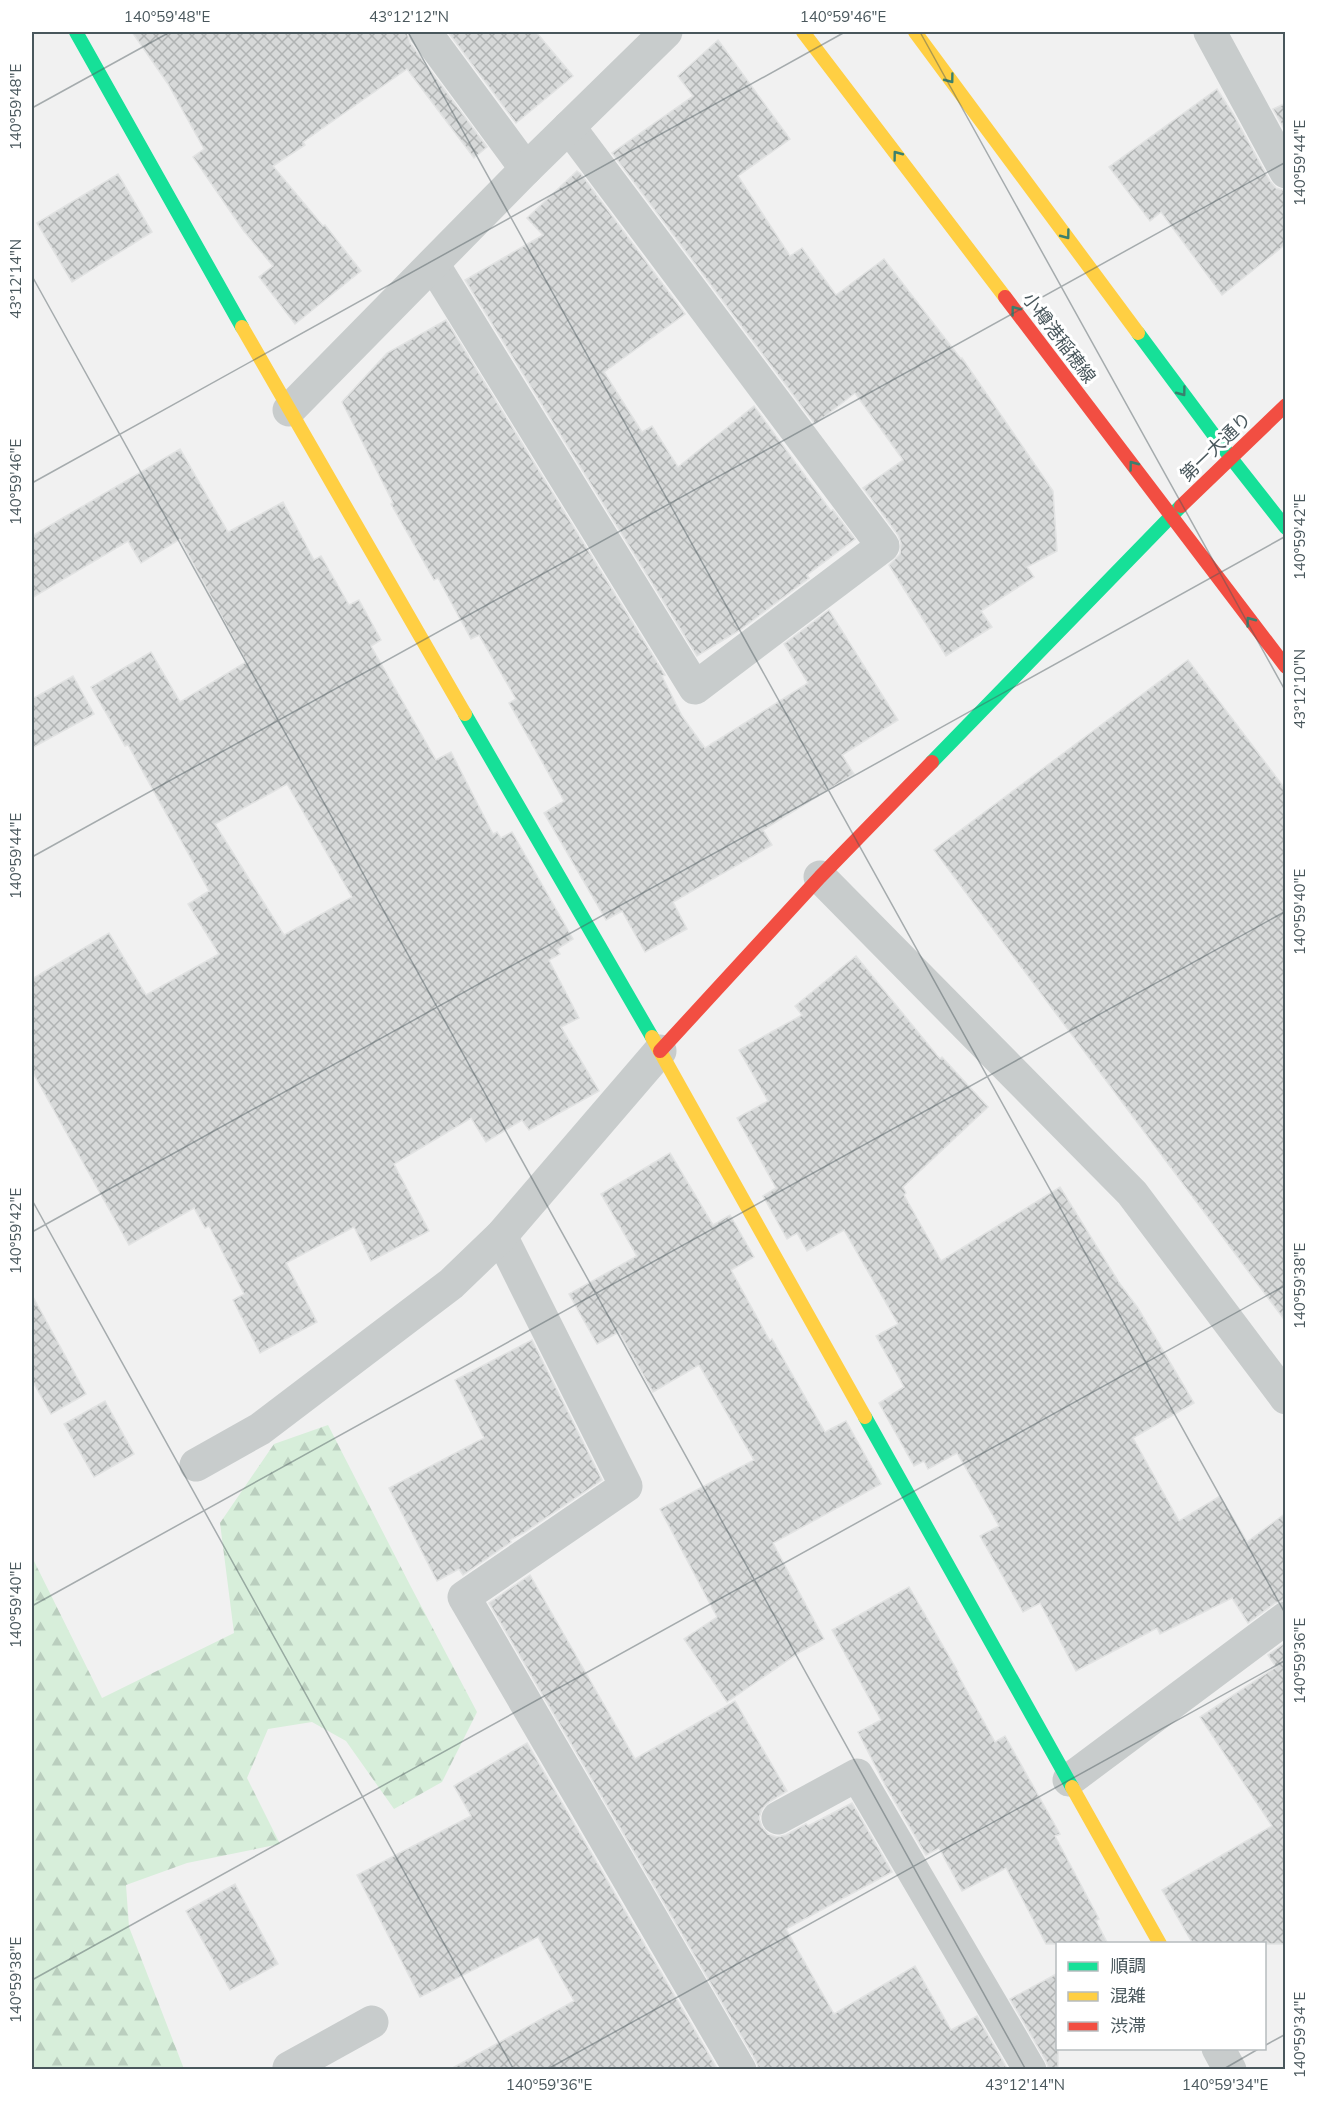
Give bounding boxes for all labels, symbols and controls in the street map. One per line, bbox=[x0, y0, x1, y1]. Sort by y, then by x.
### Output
text: 140°59'48"E bbox=[124, 7, 210, 26]
text: 43°12'12"N bbox=[369, 7, 449, 26]
text: 140°59'46"E bbox=[800, 7, 886, 26]
text: 140°59'48"E bbox=[6, 64, 25, 150]
one-way arrow bbox=[943, 72, 954, 83]
text: 140°59'44"E bbox=[1290, 120, 1309, 206]
one-way arrow bbox=[893, 150, 904, 161]
one-way arrow bbox=[1059, 229, 1070, 240]
text: 43°12'14"N bbox=[6, 239, 25, 319]
street label: 小樽港稲穂線 bbox=[1018, 288, 1101, 388]
one-way arrow bbox=[1011, 305, 1022, 316]
one-way arrow bbox=[1175, 385, 1186, 396]
street label: 第一大通り bbox=[1175, 407, 1256, 486]
text: 140°59'46"E bbox=[6, 439, 25, 525]
one-way arrow bbox=[1129, 461, 1140, 472]
text: 140°59'42"E bbox=[1290, 494, 1309, 580]
one-way arrow bbox=[1247, 616, 1258, 627]
text: 43°12'10"N bbox=[1290, 649, 1309, 729]
text: 140°59'44"E bbox=[6, 813, 25, 899]
text: 140°59'40"E bbox=[1290, 869, 1309, 955]
text: 140°59'42"E bbox=[6, 1188, 25, 1274]
text: 140°59'38"E bbox=[1290, 1243, 1309, 1329]
text: 140°59'40"E bbox=[6, 1562, 25, 1648]
text: 140°59'36"E bbox=[1290, 1618, 1309, 1704]
text: 140°59'38"E bbox=[6, 1937, 25, 2023]
legend bbox=[1056, 1942, 1266, 2050]
text: 順調 bbox=[1110, 1954, 1146, 1977]
text: 混雑 bbox=[1110, 1984, 1146, 2007]
text: 140°59'34"E bbox=[1290, 1992, 1309, 2078]
text: 渋滞 bbox=[1110, 2014, 1146, 2037]
text: 140°59'36"E bbox=[506, 2075, 592, 2094]
text: 43°12'14"N bbox=[985, 2075, 1065, 2094]
text: 140°59'34"E bbox=[1182, 2075, 1268, 2094]

